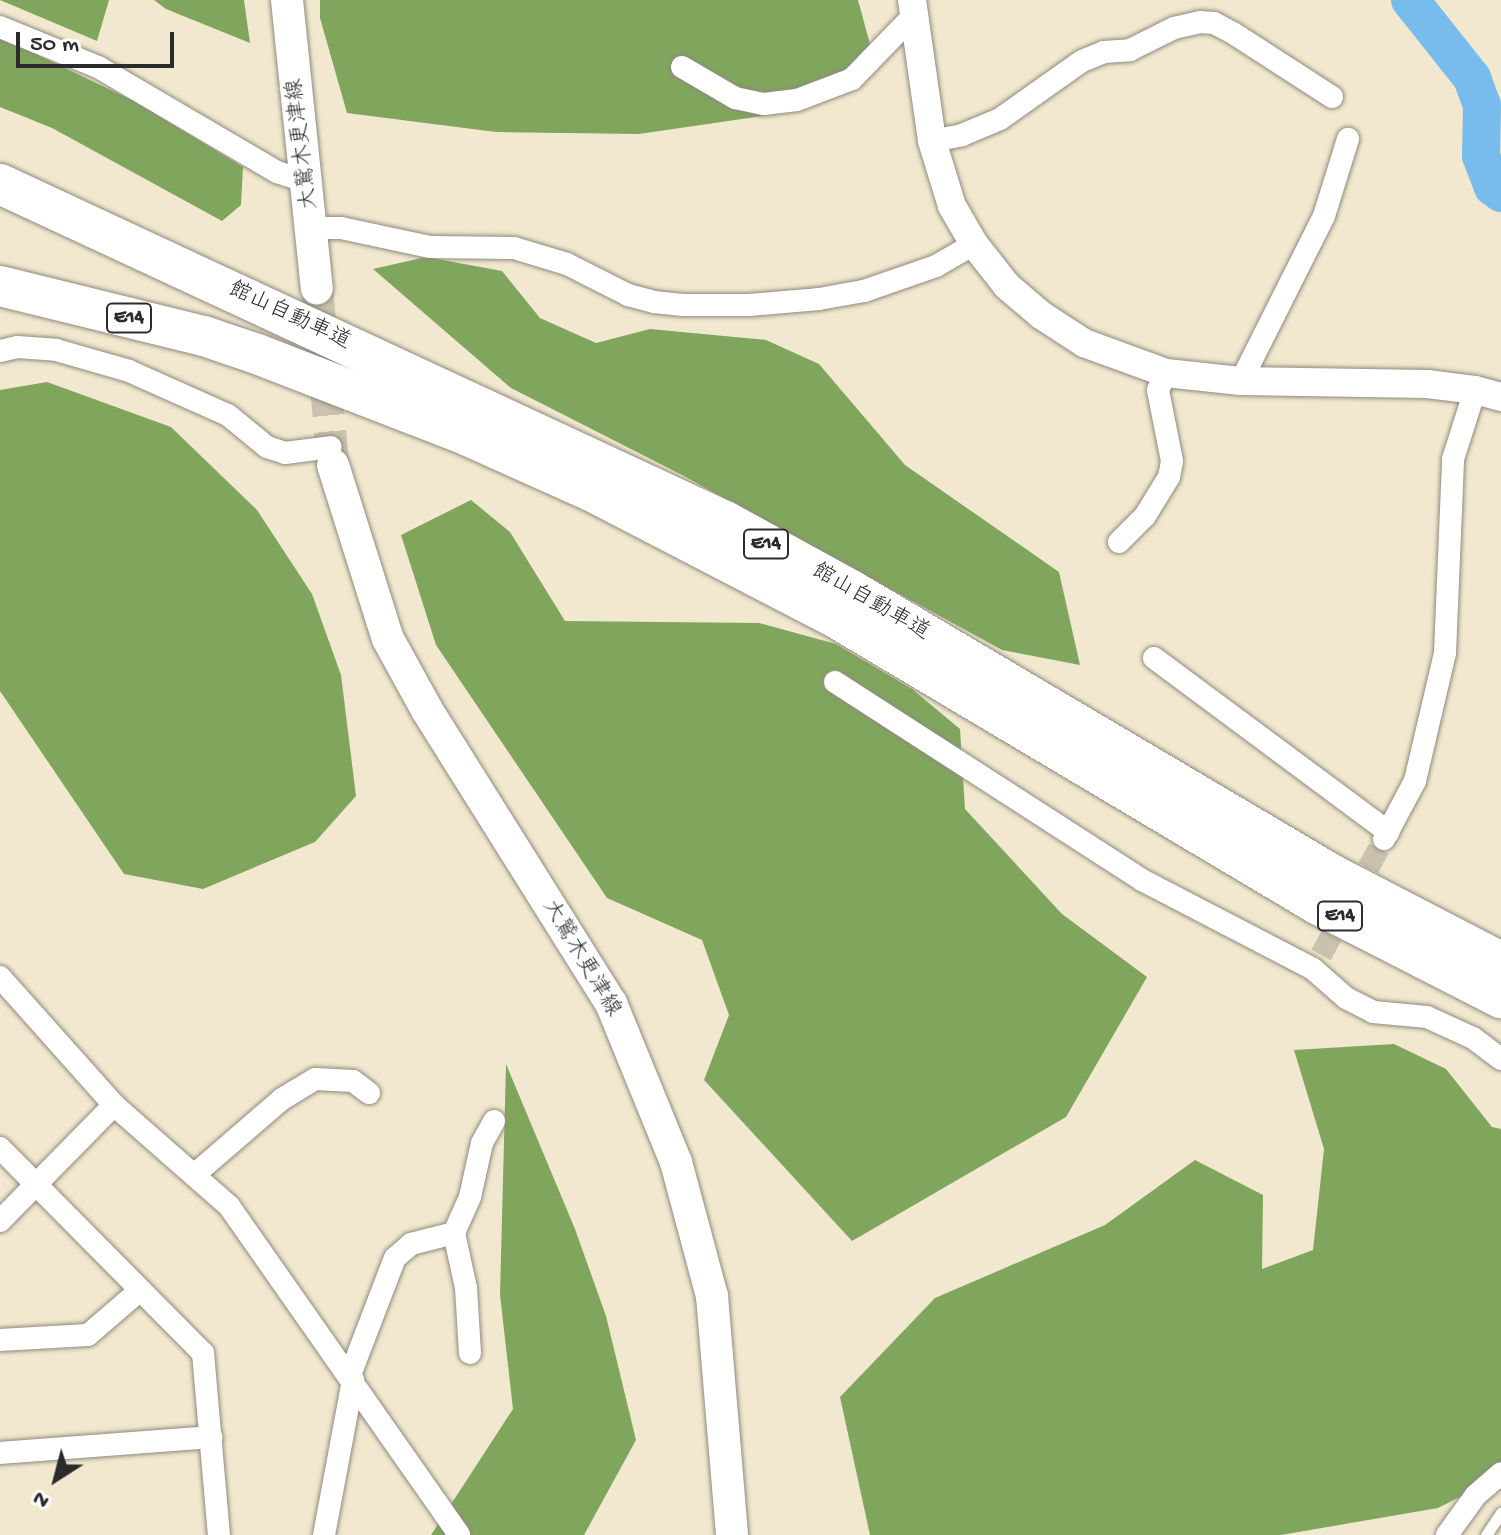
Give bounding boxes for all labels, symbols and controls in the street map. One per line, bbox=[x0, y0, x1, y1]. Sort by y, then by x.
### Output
scale bar bbox=[20, 16, 178, 66]
text: 50 m bbox=[30, 31, 79, 60]
street label: 大鷲木更津線 bbox=[283, 77, 325, 211]
street label: 館山自動車道 bbox=[224, 277, 354, 357]
road number: E14 bbox=[105, 302, 153, 334]
road number: E14 bbox=[742, 528, 790, 560]
street label: 館山自動車道 bbox=[806, 559, 934, 647]
street label: 大鷲木更津線 bbox=[535, 896, 625, 1022]
road number: E14 bbox=[1316, 900, 1364, 932]
north arrow bbox=[16, 1439, 96, 1519]
text: N bbox=[28, 1484, 55, 1513]

